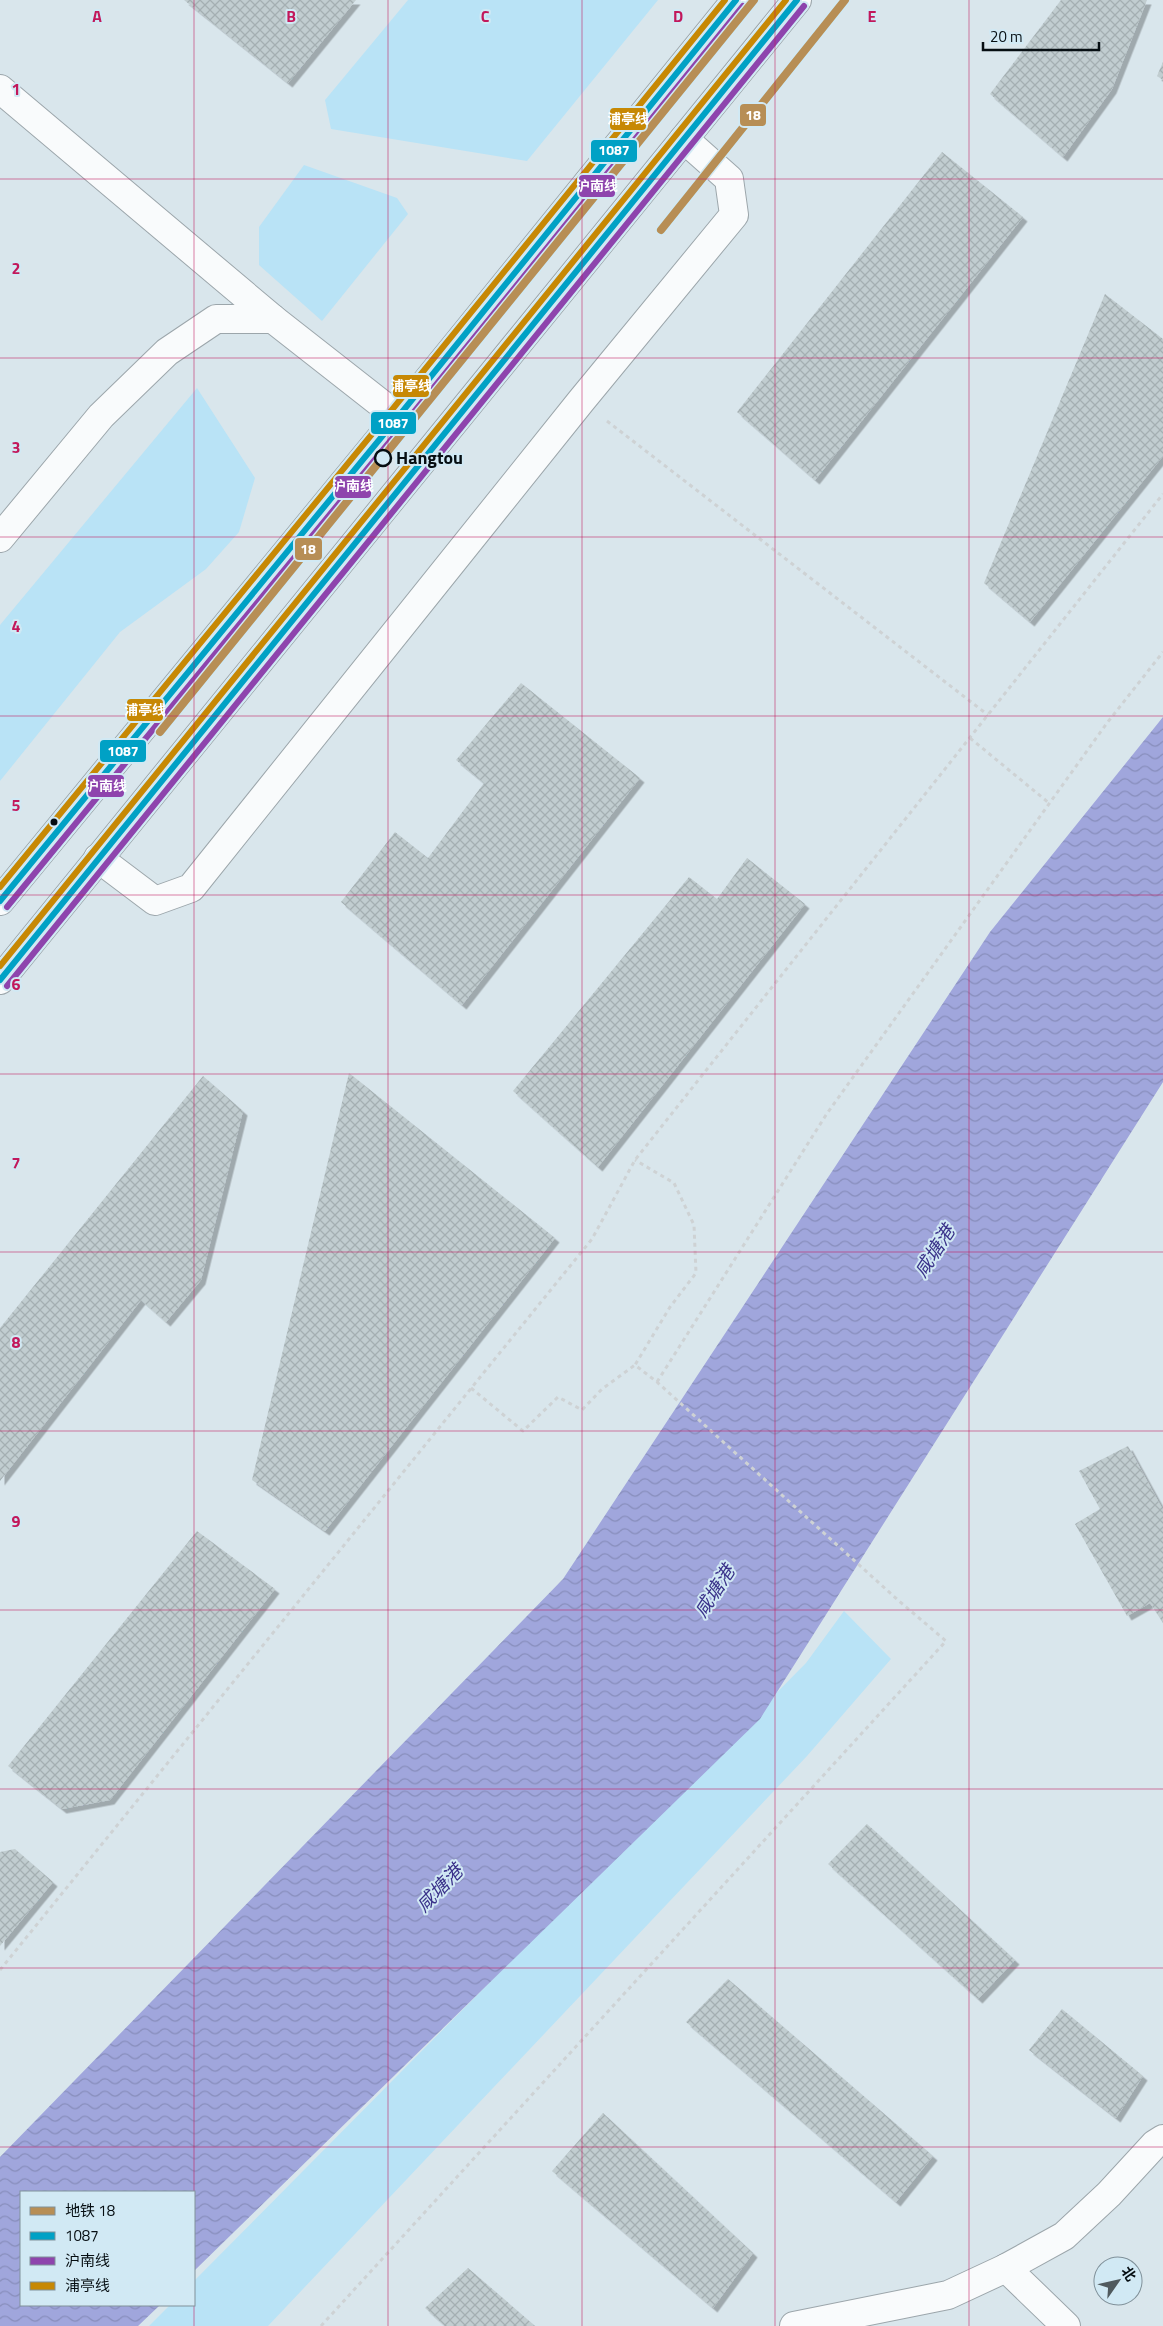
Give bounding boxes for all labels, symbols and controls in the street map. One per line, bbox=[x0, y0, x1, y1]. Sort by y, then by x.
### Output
text: A bbox=[92, 4, 102, 28]
text: B bbox=[286, 4, 296, 28]
text: C bbox=[481, 4, 490, 28]
text: D bbox=[673, 4, 683, 28]
text: E bbox=[868, 4, 877, 28]
scale bar bbox=[983, 20, 1099, 52]
text: 20 m bbox=[990, 25, 1023, 48]
text: 1 bbox=[12, 77, 20, 101]
line badge: 18 bbox=[739, 103, 767, 127]
text: 18 bbox=[745, 104, 761, 125]
line badge: 浦亭线 bbox=[609, 107, 647, 131]
text: 浦亭线 bbox=[607, 108, 649, 129]
line badge: 1087 bbox=[590, 139, 638, 163]
text: 1087 bbox=[598, 139, 630, 160]
line badge: 沪南线 bbox=[578, 174, 616, 198]
text: 沪南线 bbox=[576, 175, 618, 196]
text: 2 bbox=[12, 256, 20, 280]
line badge: 浦亭线 bbox=[392, 374, 430, 398]
text: 浦亭线 bbox=[390, 375, 432, 396]
line badge: 1087 bbox=[370, 411, 417, 435]
text: 1087 bbox=[377, 412, 409, 433]
text: 3 bbox=[12, 435, 20, 459]
place label: Hangtou bbox=[396, 444, 463, 471]
marker: Hangtou bbox=[374, 449, 392, 467]
text: 沪南线 bbox=[332, 475, 374, 496]
line badge: 沪南线 bbox=[334, 475, 372, 499]
line badge: 18 bbox=[294, 537, 323, 561]
text: 18 bbox=[300, 538, 316, 559]
text: 4 bbox=[12, 614, 21, 638]
line badge: 浦亭线 bbox=[126, 698, 164, 722]
text: 浦亭线 bbox=[124, 699, 166, 720]
line badge: 1087 bbox=[99, 739, 147, 763]
text: 1087 bbox=[107, 740, 139, 761]
line badge: 沪南线 bbox=[87, 774, 125, 798]
text: 沪南线 bbox=[85, 775, 127, 796]
text: 5 bbox=[12, 793, 21, 817]
unlabelled marker bbox=[49, 817, 59, 827]
text: 6 bbox=[12, 972, 21, 996]
text: 7 bbox=[12, 1151, 20, 1175]
water label: 咸塘港 bbox=[906, 1216, 963, 1283]
text: 8 bbox=[12, 1330, 21, 1354]
text: 9 bbox=[12, 1509, 21, 1533]
water label: 咸塘港 bbox=[686, 1556, 743, 1623]
water label: 咸塘港 bbox=[408, 1855, 471, 1918]
legend bbox=[20, 2191, 195, 2306]
text: 地铁 18 bbox=[65, 2199, 115, 2222]
text: 1087 bbox=[65, 2224, 99, 2247]
text: 沪南线 bbox=[65, 2249, 110, 2272]
north arrow bbox=[1093, 2256, 1143, 2306]
text: 北 bbox=[1117, 2262, 1142, 2285]
text: 浦亭线 bbox=[65, 2274, 110, 2297]

